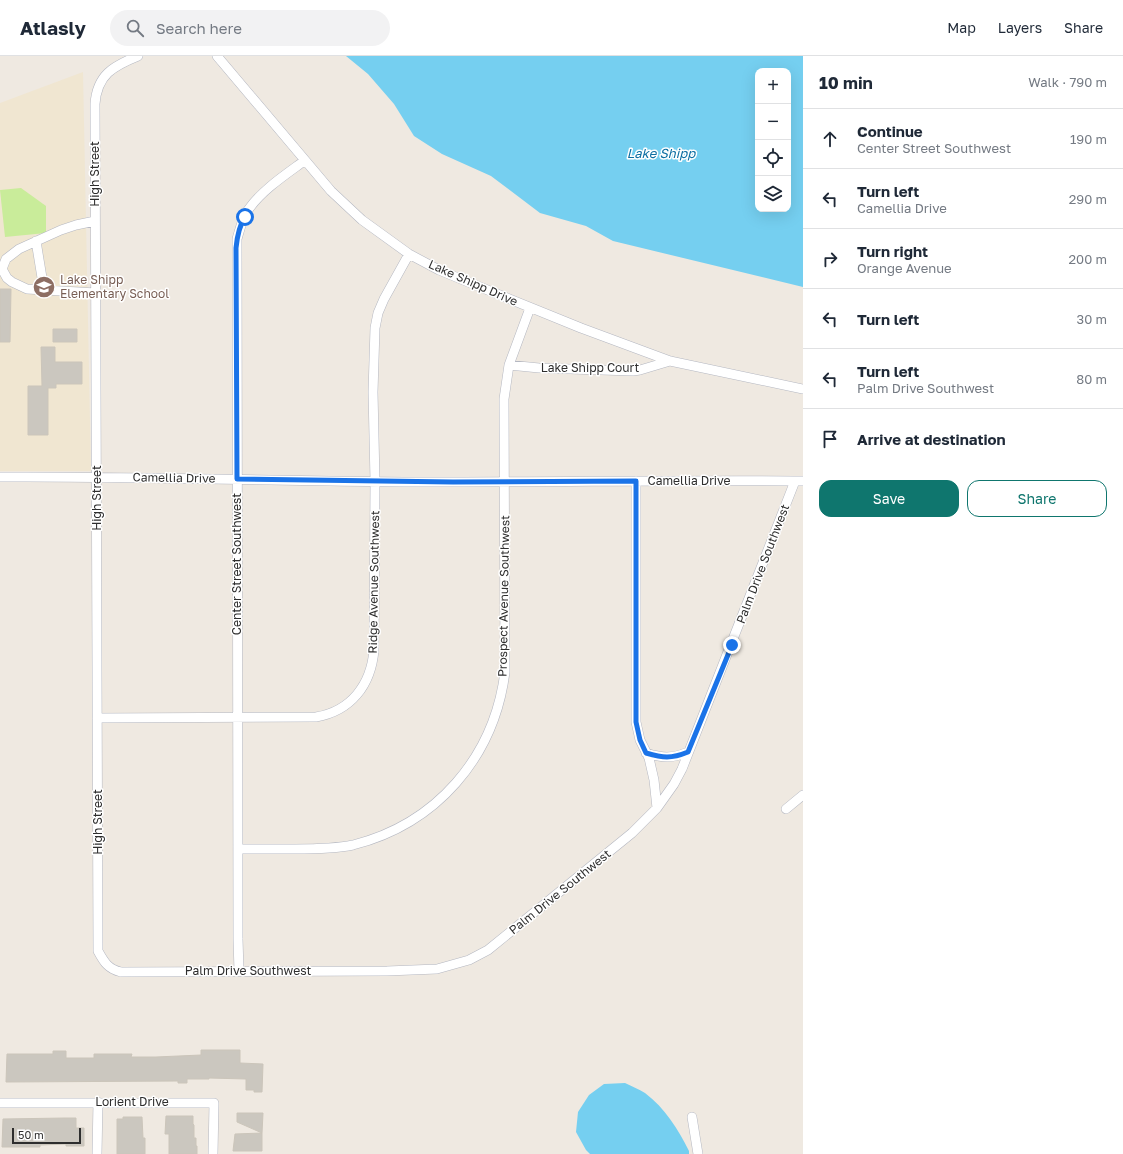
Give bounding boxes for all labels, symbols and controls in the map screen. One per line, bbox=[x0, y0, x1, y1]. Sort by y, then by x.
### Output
search box bbox=[110, 10, 390, 46]
text: Atlasly bbox=[20, 16, 86, 39]
icon: search bbox=[124, 17, 146, 39]
text: Search here bbox=[156, 19, 242, 37]
text: Map bbox=[947, 19, 976, 36]
text: Layers bbox=[998, 19, 1042, 36]
text: Share bbox=[1064, 19, 1103, 36]
map controls bbox=[755, 68, 791, 212]
button: + bbox=[755, 68, 791, 104]
text: 10 min bbox=[819, 72, 873, 93]
text: Walk · 790 m bbox=[1028, 74, 1107, 90]
button: − bbox=[755, 104, 791, 140]
text: Continue bbox=[857, 122, 923, 140]
icon: ahead bbox=[819, 128, 841, 150]
text: 190 m bbox=[1070, 131, 1107, 147]
button: locate bbox=[755, 140, 791, 176]
text: Center Street Southwest bbox=[857, 140, 1011, 156]
street label: High Street bbox=[87, 141, 102, 207]
water label: Lake Shipp bbox=[627, 145, 696, 161]
button: layers bbox=[755, 176, 791, 212]
text: Turn left bbox=[857, 182, 919, 200]
icon: left bbox=[819, 188, 841, 210]
text: 290 m bbox=[1069, 191, 1107, 207]
text: Camellia Drive bbox=[857, 200, 947, 216]
route start bbox=[236, 208, 254, 226]
text: Turn right bbox=[857, 242, 928, 260]
icon: right bbox=[819, 248, 841, 270]
text: 200 m bbox=[1069, 251, 1107, 267]
street label: Lake Shipp Drive bbox=[426, 256, 520, 309]
text: Orange Avenue bbox=[857, 260, 952, 276]
place label: Lake Shipp Elementary School bbox=[60, 272, 169, 301]
school or university icon: Lake Shipp Elementary School bbox=[31, 274, 57, 300]
icon: left bbox=[819, 308, 841, 330]
text: Turn left bbox=[857, 310, 919, 328]
text: 30 m bbox=[1077, 311, 1107, 327]
street label: Lake Shipp Court bbox=[541, 360, 640, 375]
text: Turn left bbox=[857, 362, 919, 380]
icon: left bbox=[819, 368, 841, 390]
text: 80 m bbox=[1076, 371, 1107, 387]
text: Palm Drive Southwest bbox=[857, 380, 994, 396]
icon: arrive bbox=[819, 428, 841, 450]
text: Arrive at destination bbox=[857, 430, 1006, 448]
street label: High Street bbox=[89, 465, 104, 531]
street label: Camellia Drive bbox=[132, 469, 216, 486]
street label: Camellia Drive bbox=[648, 473, 731, 488]
button: Save bbox=[819, 480, 959, 517]
button: Share bbox=[967, 480, 1107, 517]
street label: Center Street Southwest bbox=[229, 493, 244, 635]
street label: Palm Drive Southwest bbox=[733, 502, 792, 626]
street label: Ridge Avenue Southwest bbox=[365, 510, 382, 654]
street label: Prospect Avenue Southwest bbox=[495, 515, 512, 677]
route end bbox=[723, 636, 741, 654]
street label: High Street bbox=[90, 789, 105, 855]
street label: Palm Drive Southwest bbox=[506, 846, 614, 937]
street label: Palm Drive Southwest bbox=[185, 963, 312, 978]
street label: Lorient Drive bbox=[95, 1094, 169, 1109]
scale bar bbox=[12, 1126, 81, 1145]
text: 50 m bbox=[18, 1128, 44, 1141]

